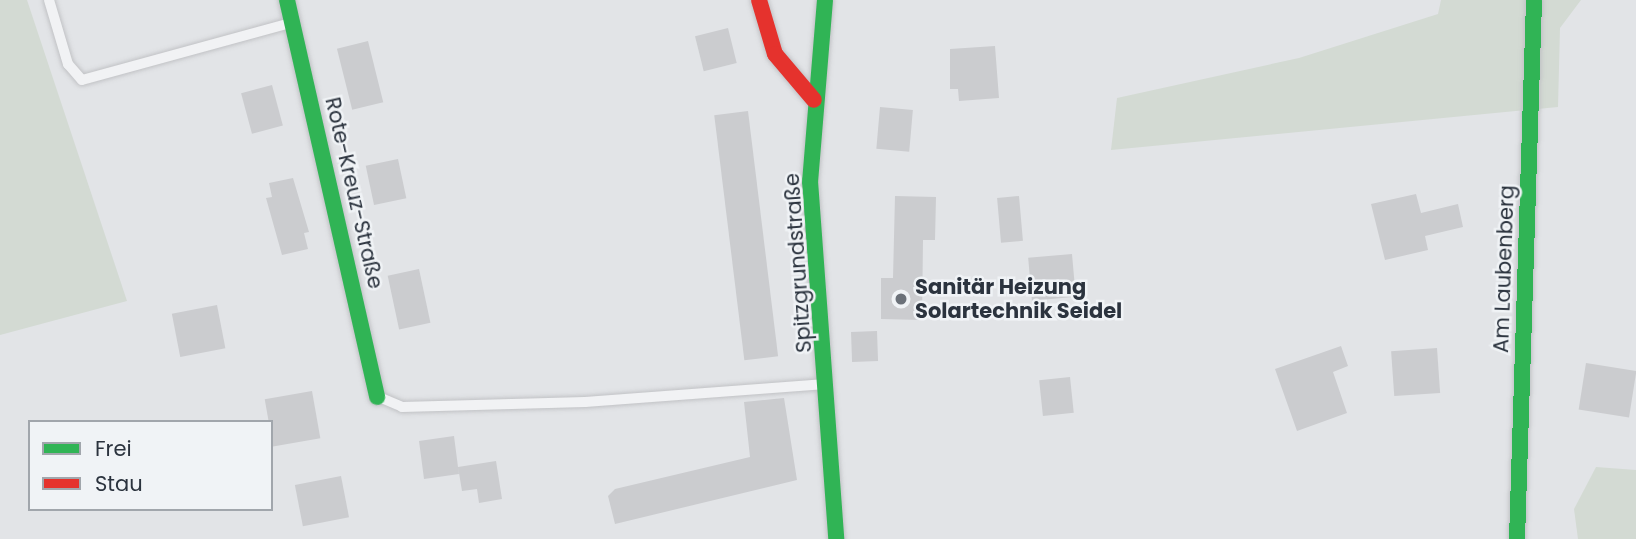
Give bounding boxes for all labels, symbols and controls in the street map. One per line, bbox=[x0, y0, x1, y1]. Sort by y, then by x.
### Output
street label: Rote-Kreuz-Straße bbox=[320, 95, 388, 291]
street label: Spitzgrundstraße bbox=[779, 172, 817, 354]
street label: Am Laubenberg bbox=[1488, 185, 1520, 353]
place label: Sanitär Heizung Solartechnik Seidel bbox=[915, 274, 1122, 324]
marker: Sanitär Heizung Solartechnik Seidel bbox=[893, 291, 909, 307]
legend bbox=[28, 420, 273, 511]
text: Frei bbox=[95, 434, 132, 463]
text: Stau bbox=[95, 469, 143, 498]

